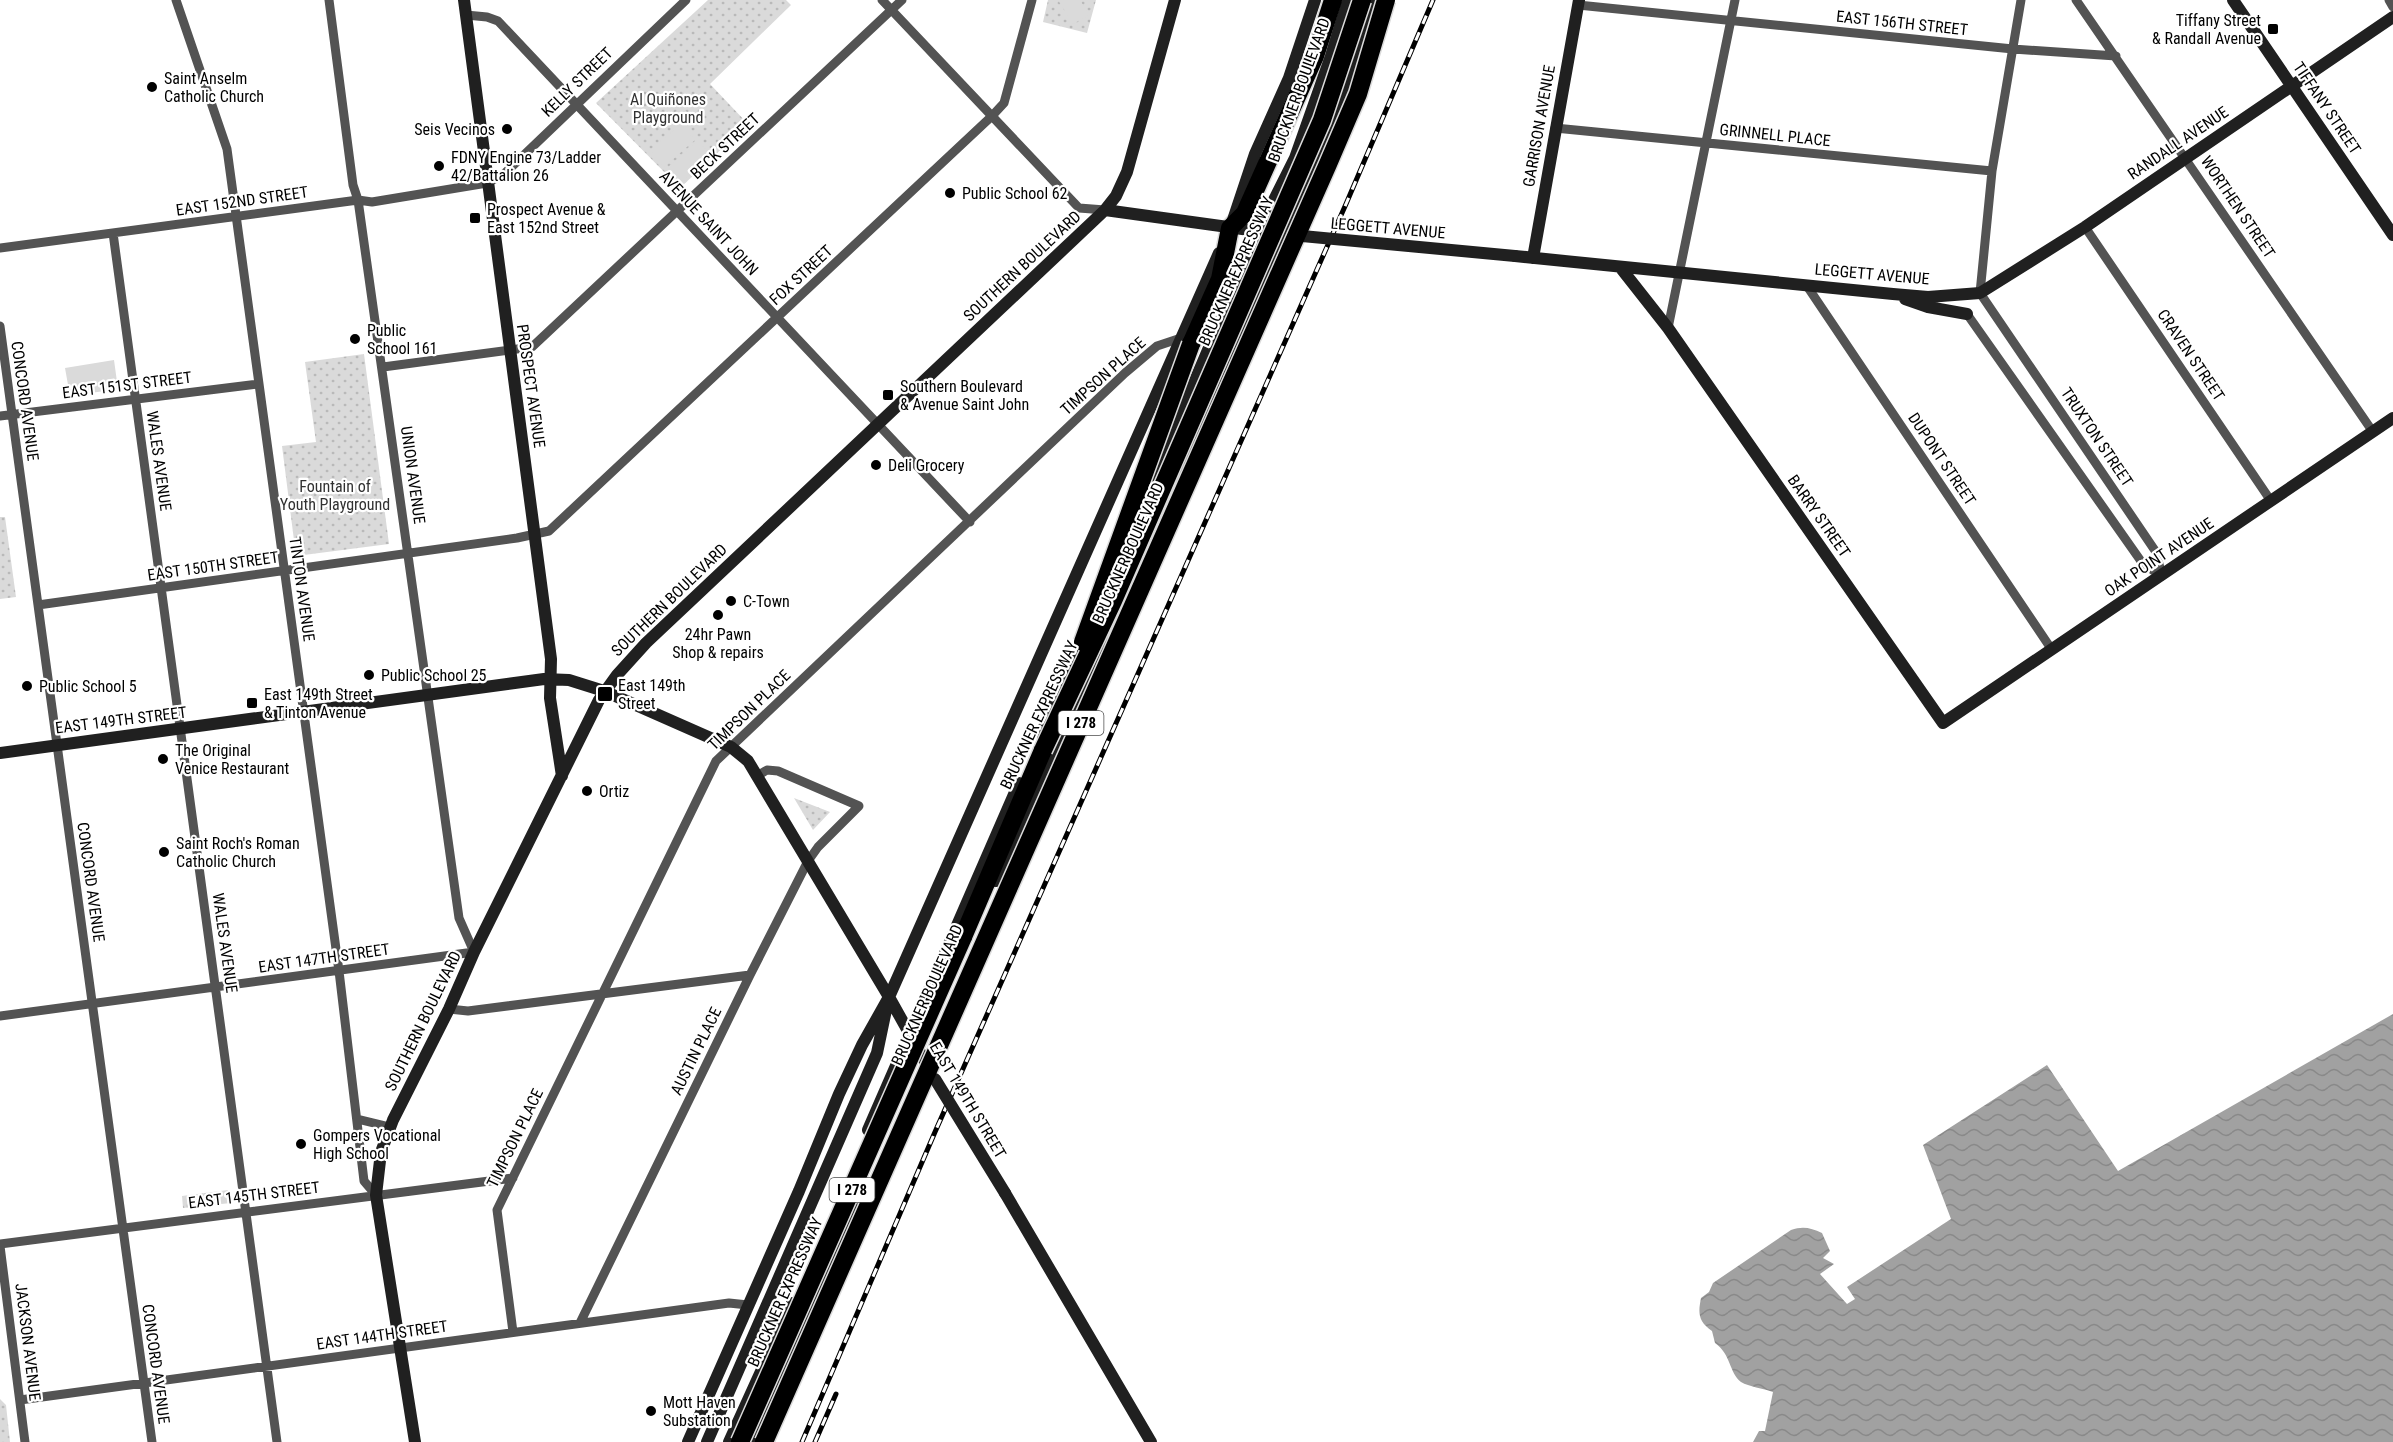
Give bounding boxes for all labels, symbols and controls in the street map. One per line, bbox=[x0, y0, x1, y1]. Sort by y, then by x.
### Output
street label: EAST 156TH STREET bbox=[1835, 7, 1969, 39]
place label: Tiffany Street & Randall Avenue bbox=[2152, 11, 2261, 48]
street label: BRUCKNER BOULEVARD bbox=[1264, 15, 1334, 165]
marker: Tiffany Street & Randall Avenue bbox=[2266, 22, 2280, 36]
street label: KELLY STREET bbox=[537, 43, 617, 121]
street label: TIFFANY STREET bbox=[2289, 58, 2365, 158]
street label: GARRISON AVENUE bbox=[1519, 63, 1559, 188]
place label: Saint Anselm Catholic Church bbox=[164, 69, 264, 106]
marker: Saint Anselm Catholic Church bbox=[145, 80, 159, 94]
park label: Al Quiñones Playground bbox=[630, 90, 706, 127]
street label: RANDALL AVENUE bbox=[2124, 102, 2232, 184]
street label: BECK STREET bbox=[686, 109, 764, 183]
place label: Seis Vecinos bbox=[414, 120, 495, 139]
street label: GRINNELL PLACE bbox=[1719, 120, 1831, 150]
marker: Seis Vecinos bbox=[500, 122, 514, 136]
place label: FDNY Engine 73/Ladder 42/Battalion 26 bbox=[451, 148, 601, 185]
street label: WORTHEN STREET bbox=[2197, 152, 2279, 262]
marker: FDNY Engine 73/Ladder 42/Battalion 26 bbox=[432, 159, 446, 173]
street label: AVENUE SAINT JOHN bbox=[656, 167, 762, 279]
street label: EAST 152ND STREET bbox=[175, 182, 309, 220]
place label: Public School 62 bbox=[962, 184, 1068, 203]
marker: Public School 62 bbox=[943, 186, 957, 200]
street label: BRUCKNER EXPRESSWAY bbox=[1194, 193, 1278, 349]
place label: Prospect Avenue & East 152nd Street bbox=[487, 200, 606, 237]
street label: SOUTHERN BOULEVARD bbox=[959, 207, 1085, 325]
marker: Prospect Avenue & East 152nd Street bbox=[468, 211, 482, 225]
street label: LEGGETT AVENUE bbox=[1330, 214, 1446, 242]
street label: FOX STREET bbox=[766, 241, 836, 309]
street label: LEGGETT AVENUE bbox=[1814, 260, 1930, 288]
street label: CRAVEN STREET bbox=[2153, 306, 2229, 404]
place label: Public School 161 bbox=[367, 321, 438, 358]
street label: PROSPECT AVENUE bbox=[513, 323, 549, 449]
marker: Public School 161 bbox=[348, 332, 362, 346]
street label: TIMPSON PLACE bbox=[1057, 333, 1149, 419]
street label: CONCORD AVENUE bbox=[7, 340, 43, 462]
street label: EAST 151ST STREET bbox=[61, 368, 193, 402]
place label: Southern Boulevard & Avenue Saint John bbox=[900, 377, 1029, 414]
street label: TRUXTON STREET bbox=[2057, 384, 2137, 490]
marker: Southern Boulevard & Avenue Saint John bbox=[881, 388, 895, 402]
street label: DUPONT STREET bbox=[1904, 409, 1980, 509]
street label: WALES AVENUE bbox=[143, 410, 175, 512]
street label: UNION AVENUE bbox=[397, 425, 429, 525]
place label: Deli Grocery bbox=[888, 456, 965, 475]
marker: Deli Grocery bbox=[869, 458, 883, 472]
street label: BARRY STREET bbox=[1784, 471, 1854, 561]
park label: Fountain of Youth Playground bbox=[280, 477, 390, 514]
street label: BRUCKNER BOULEVARD bbox=[1088, 480, 1168, 626]
street label: OAK POINT AVENUE bbox=[2101, 514, 2217, 600]
street label: TINTON AVENUE bbox=[285, 535, 319, 643]
street label: SOUTHERN BOULEVARD bbox=[607, 540, 731, 660]
street label: EAST 150TH STREET bbox=[146, 547, 280, 585]
place label: C-Town bbox=[743, 592, 790, 611]
marker: C-Town bbox=[724, 594, 738, 608]
marker: 24hr Pawn Shop & repairs bbox=[711, 608, 725, 622]
place label: 24hr Pawn Shop & repairs bbox=[672, 625, 764, 662]
street label: BRUCKNER EXPRESSWAY bbox=[996, 637, 1082, 792]
place label: Public School 25 bbox=[381, 666, 487, 685]
street label: TIMPSON PLACE bbox=[704, 666, 794, 754]
marker: Public School 25 bbox=[362, 668, 376, 682]
place label: East 149th Street bbox=[618, 676, 685, 713]
place label: Public School 5 bbox=[39, 677, 137, 696]
marker: Public School 5 bbox=[20, 679, 34, 693]
place label: East 149th Street & Tinton Avenue bbox=[264, 685, 373, 722]
marker: East 149th Street bbox=[596, 685, 614, 703]
marker: East 149th Street & Tinton Avenue bbox=[245, 696, 259, 710]
street label: EAST 149TH STREET bbox=[54, 703, 188, 737]
road number: I 278 bbox=[1058, 711, 1104, 735]
place label: The Original Venice Restaurant bbox=[175, 741, 290, 778]
marker: The Original Venice Restaurant bbox=[156, 752, 170, 766]
place label: Ortiz bbox=[599, 782, 629, 801]
marker: Ortiz bbox=[580, 784, 594, 798]
street label: CONCORD AVENUE bbox=[73, 821, 109, 943]
place label: Saint Roch's Roman Catholic Church bbox=[176, 834, 300, 871]
marker: Saint Roch's Roman Catholic Church bbox=[157, 845, 171, 859]
street label: WALES AVENUE bbox=[209, 892, 241, 994]
street label: BRUCKNER BOULEVARD bbox=[887, 922, 967, 1068]
street label: EAST 147TH STREET bbox=[257, 939, 391, 977]
street label: SOUTHERN BOULEVARD bbox=[381, 948, 465, 1094]
street label: AUSTIN PLACE bbox=[667, 1004, 725, 1098]
street label: EAST 149TH STREET bbox=[926, 1038, 1010, 1162]
street label: TIMPSON PLACE bbox=[483, 1085, 547, 1191]
place label: Gompers Vocational High School bbox=[313, 1126, 441, 1163]
marker: Gompers Vocational High School bbox=[294, 1137, 308, 1151]
street label: EAST 145TH STREET bbox=[187, 1178, 321, 1212]
road number: I 278 bbox=[830, 1178, 874, 1202]
street label: BRUCKNER EXPRESSWAY bbox=[743, 1214, 827, 1370]
street label: JACKSON AVENUE bbox=[11, 1282, 45, 1402]
street label: CONCORD AVENUE bbox=[138, 1303, 174, 1425]
street label: EAST 144TH STREET bbox=[315, 1316, 449, 1354]
place label: Mott Haven Substation bbox=[663, 1393, 736, 1430]
marker: Mott Haven Substation bbox=[644, 1404, 658, 1418]

